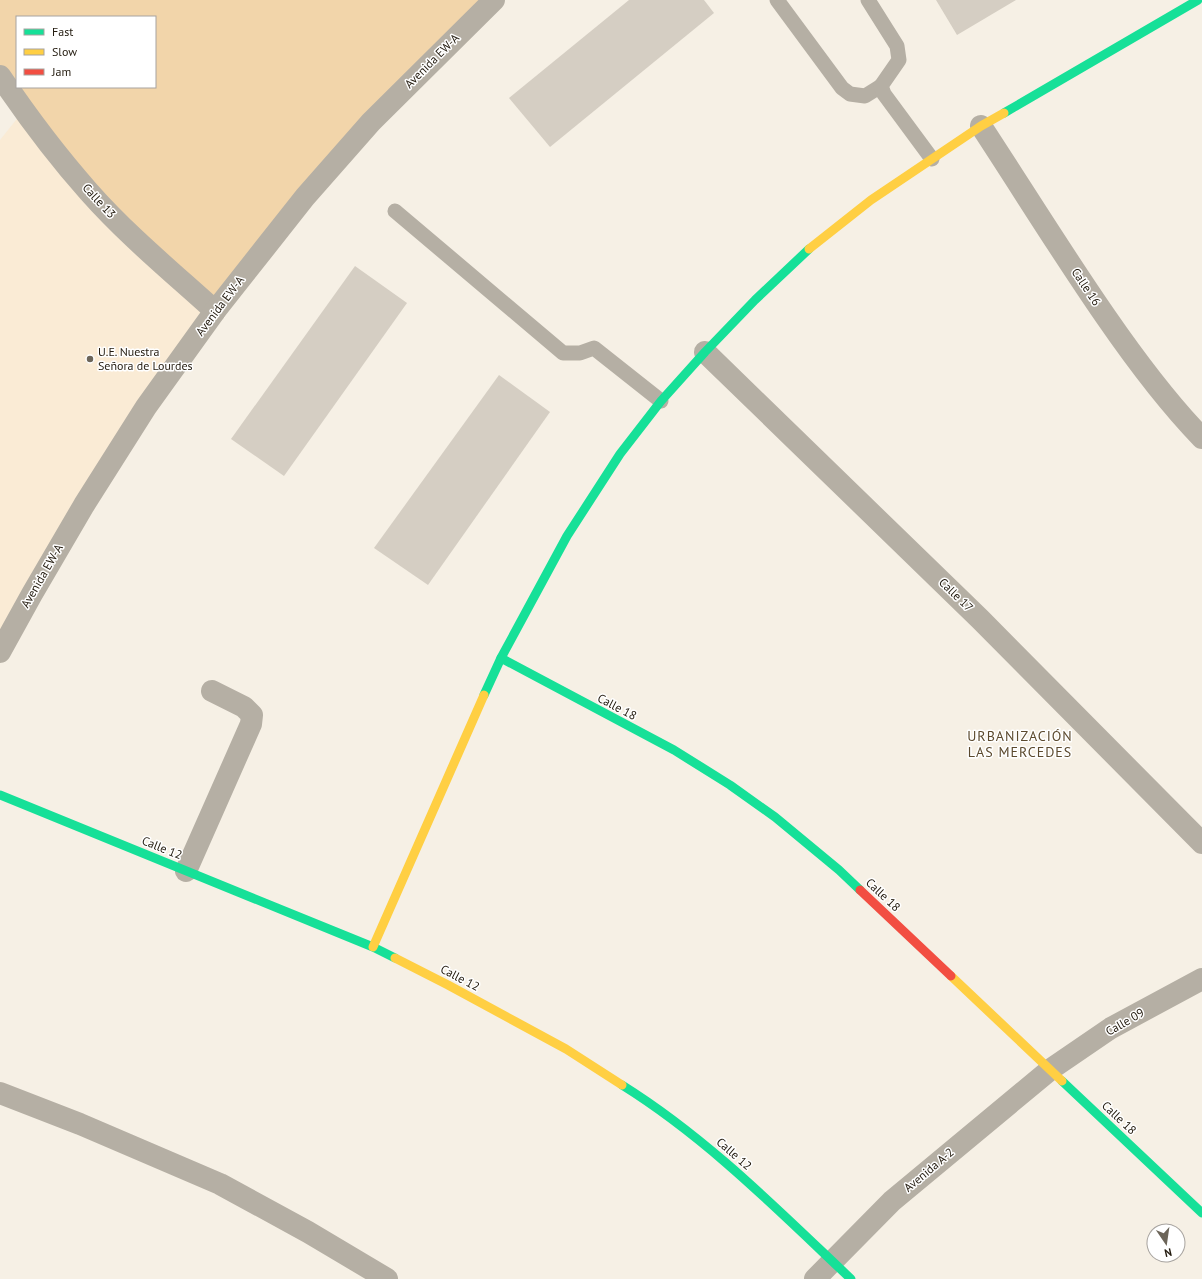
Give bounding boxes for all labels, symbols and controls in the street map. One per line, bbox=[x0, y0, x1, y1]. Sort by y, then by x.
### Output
legend bbox=[16, 16, 156, 88]
text: Fast bbox=[52, 24, 73, 39]
street label: Avenida EW-A bbox=[401, 30, 462, 91]
text: Slow bbox=[52, 44, 77, 59]
text: Jam bbox=[51, 64, 71, 79]
street label: Calle 13 bbox=[80, 180, 119, 221]
street label: Calle 16 bbox=[1068, 265, 1104, 308]
street label: Avenida EW-A bbox=[192, 273, 247, 339]
place label: U.E. Nuestra Señora de Lourdes bbox=[98, 344, 193, 373]
marker: U.E. Nuestra Señora de Lourdes bbox=[85, 354, 95, 364]
street label: Avenida EW-A bbox=[17, 541, 66, 610]
street label: Calle 17 bbox=[936, 575, 977, 615]
street label: Calle 18 bbox=[595, 690, 639, 723]
district label: URBANIZACIÓN LAS MERCEDES bbox=[967, 727, 1073, 761]
street label: Calle 12 bbox=[140, 833, 184, 862]
street label: Calle 18 bbox=[863, 875, 904, 914]
street label: Calle 12 bbox=[438, 961, 482, 994]
street label: Calle 09 bbox=[1103, 1005, 1147, 1039]
street label: Calle 18 bbox=[1099, 1098, 1140, 1137]
street label: Calle 12 bbox=[714, 1134, 755, 1173]
street label: Avenida A-2 bbox=[901, 1144, 957, 1195]
north arrow bbox=[1146, 1223, 1186, 1263]
text: N bbox=[1163, 1245, 1173, 1260]

